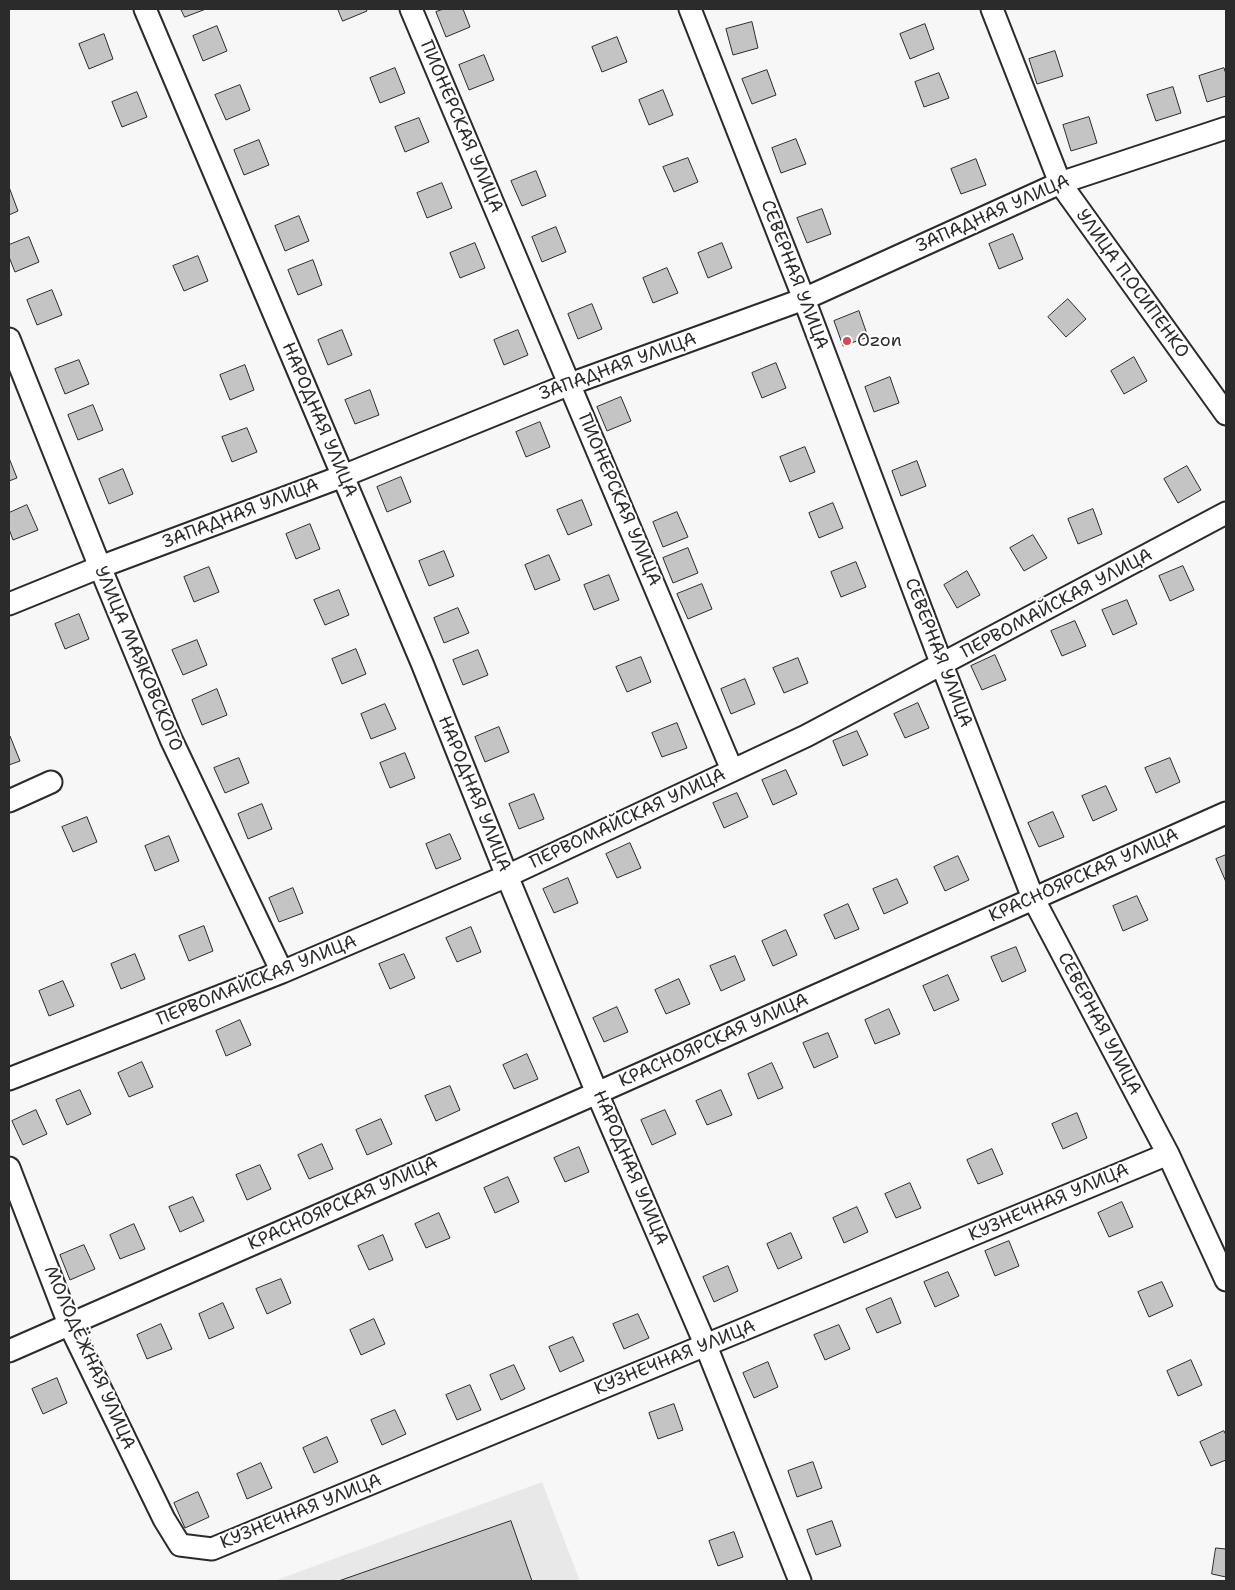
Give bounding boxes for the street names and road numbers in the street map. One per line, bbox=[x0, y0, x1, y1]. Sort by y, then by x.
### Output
street label: ПИОНЕРСКАЯ УЛИЦА bbox=[415, 38, 507, 216]
street label: ЗАПАДНАЯ УЛИЦА bbox=[913, 170, 1073, 258]
street label: СЕВЕРНАЯ УЛИЦА bbox=[756, 197, 832, 353]
street label: УЛИЦА П.ОСИПЕНКО bbox=[1071, 205, 1193, 363]
street label: ЗАПАДНАЯ УЛИЦА bbox=[536, 329, 700, 405]
street label: НАРОДНАЯ УЛИЦА bbox=[277, 339, 361, 501]
street label: ПИОНЕРСКАЯ УЛИЦА bbox=[573, 411, 665, 589]
street label: ЗАПАДНАЯ УЛИЦА bbox=[160, 474, 322, 554]
street label: ПЕРВОМАЙСКАЯ УЛИЦА bbox=[958, 544, 1156, 664]
street label: УЛИЦА МАЯКОВСКОГО bbox=[89, 563, 187, 755]
street label: СЕВЕРНАЯ УЛИЦА bbox=[900, 575, 976, 731]
street label: НАРОДНАЯ УЛИЦА bbox=[433, 713, 515, 875]
street label: ПЕРВОМАЙСКАЯ УЛИЦА bbox=[527, 764, 729, 874]
street label: КРАСНОЯРСКАЯ УЛИЦА bbox=[986, 824, 1182, 928]
street label: ПЕРВОМАЙСКАЯ УЛИЦА bbox=[154, 931, 360, 1031]
street label: СЕВЕРНАЯ УЛИЦА bbox=[1052, 949, 1146, 1099]
street label: КРАСНОЯРСКАЯ УЛИЦА bbox=[616, 989, 812, 1093]
street label: НАРОДНАЯ УЛИЦА bbox=[588, 1087, 672, 1249]
street label: КРАСНОЯРСКАЯ УЛИЦА bbox=[245, 1152, 441, 1256]
street label: КУЗНЕЧНАЯ УЛИЦА bbox=[965, 1159, 1133, 1247]
street label: МОЛОДЁЖНАЯ УЛИЦА bbox=[39, 1263, 139, 1453]
street label: КУЗНЕЧНАЯ УЛИЦА bbox=[591, 1316, 759, 1400]
street label: КУЗНЕЧНАЯ УЛИЦА bbox=[217, 1470, 385, 1554]

